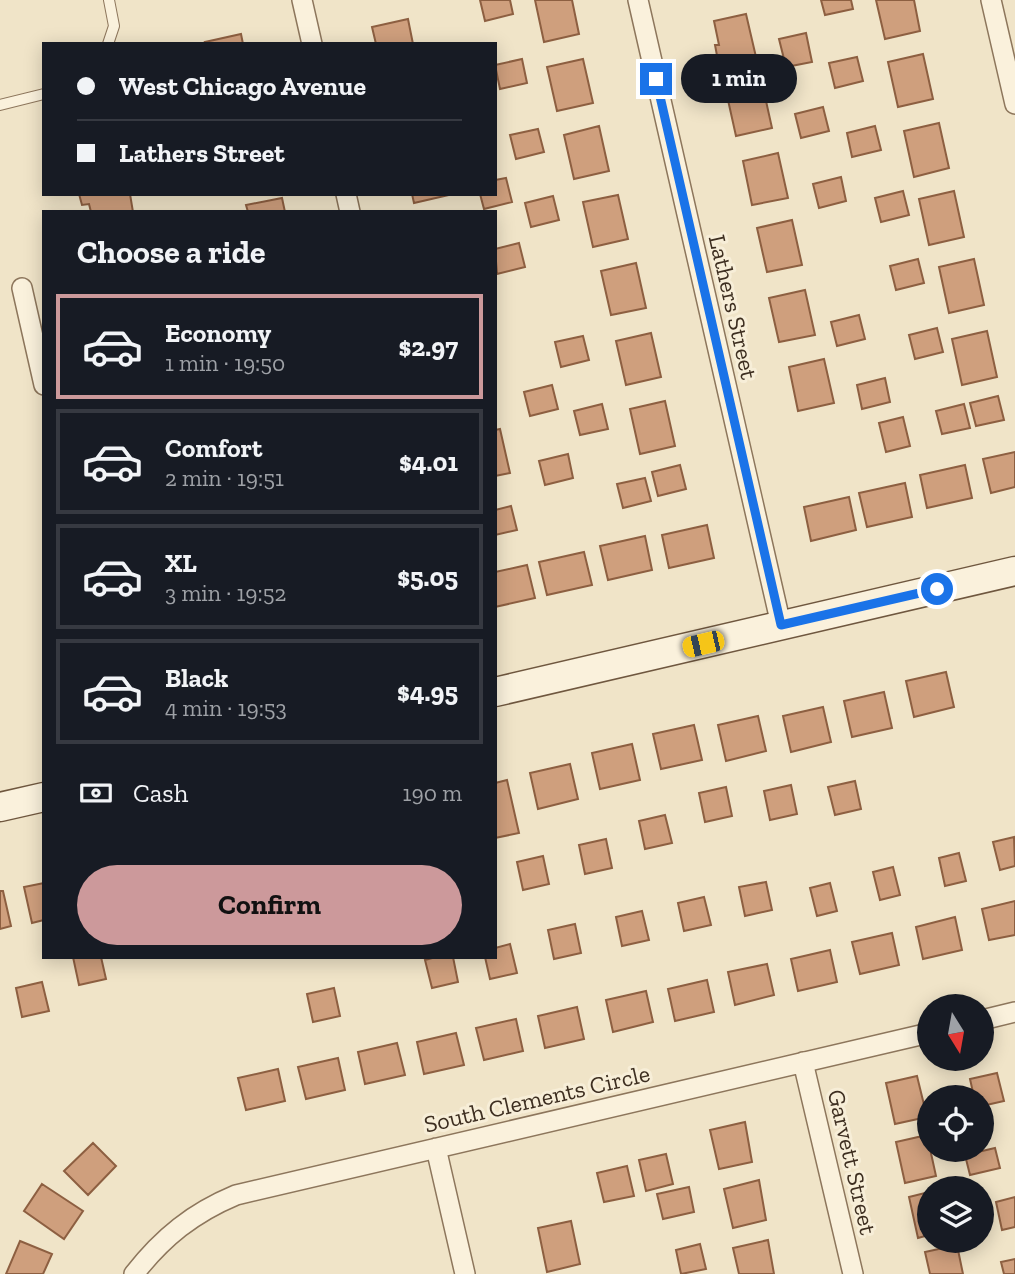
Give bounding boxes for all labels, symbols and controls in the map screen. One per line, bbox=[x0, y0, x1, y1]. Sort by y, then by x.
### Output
callout: 1 min bbox=[680, 55, 796, 104]
route end bbox=[640, 63, 672, 95]
text: 1 min bbox=[712, 64, 766, 92]
text: West Chicago Avenue bbox=[119, 70, 366, 102]
text: Lathers Street bbox=[119, 137, 285, 169]
street label: Lathers Street bbox=[703, 232, 764, 382]
text: Choose a ride bbox=[77, 233, 265, 271]
icon: car bbox=[81, 315, 144, 378]
text: Economy bbox=[165, 317, 271, 349]
text: $2.97 bbox=[399, 331, 458, 363]
text: 1 min · 19:50 bbox=[165, 349, 285, 377]
icon: car bbox=[81, 430, 144, 493]
text: Comfort bbox=[165, 432, 262, 464]
text: $4.01 bbox=[399, 446, 458, 478]
text: 2 min · 19:51 bbox=[165, 464, 284, 492]
icon: car bbox=[81, 545, 144, 608]
text: XL bbox=[165, 547, 197, 579]
text: $5.05 bbox=[397, 561, 458, 593]
route start bbox=[921, 573, 953, 605]
text: 3 min · 19:52 bbox=[165, 579, 286, 607]
car bbox=[681, 629, 726, 659]
icon: car bbox=[81, 660, 144, 723]
text: Black bbox=[165, 662, 228, 694]
text: $4.95 bbox=[397, 676, 458, 708]
text: 4 min · 19:53 bbox=[165, 694, 287, 722]
icon: cash bbox=[77, 774, 115, 812]
text: Cash bbox=[133, 777, 188, 809]
text: 190 m bbox=[403, 779, 462, 807]
button: Confirm bbox=[77, 865, 462, 945]
north arrow bbox=[917, 994, 994, 1071]
map controls bbox=[917, 994, 994, 1253]
street label: South Clements Circle bbox=[421, 1058, 653, 1139]
button: locate bbox=[917, 1085, 994, 1162]
street label: Garvett Street bbox=[822, 1087, 883, 1237]
button: layers bbox=[917, 1176, 994, 1253]

